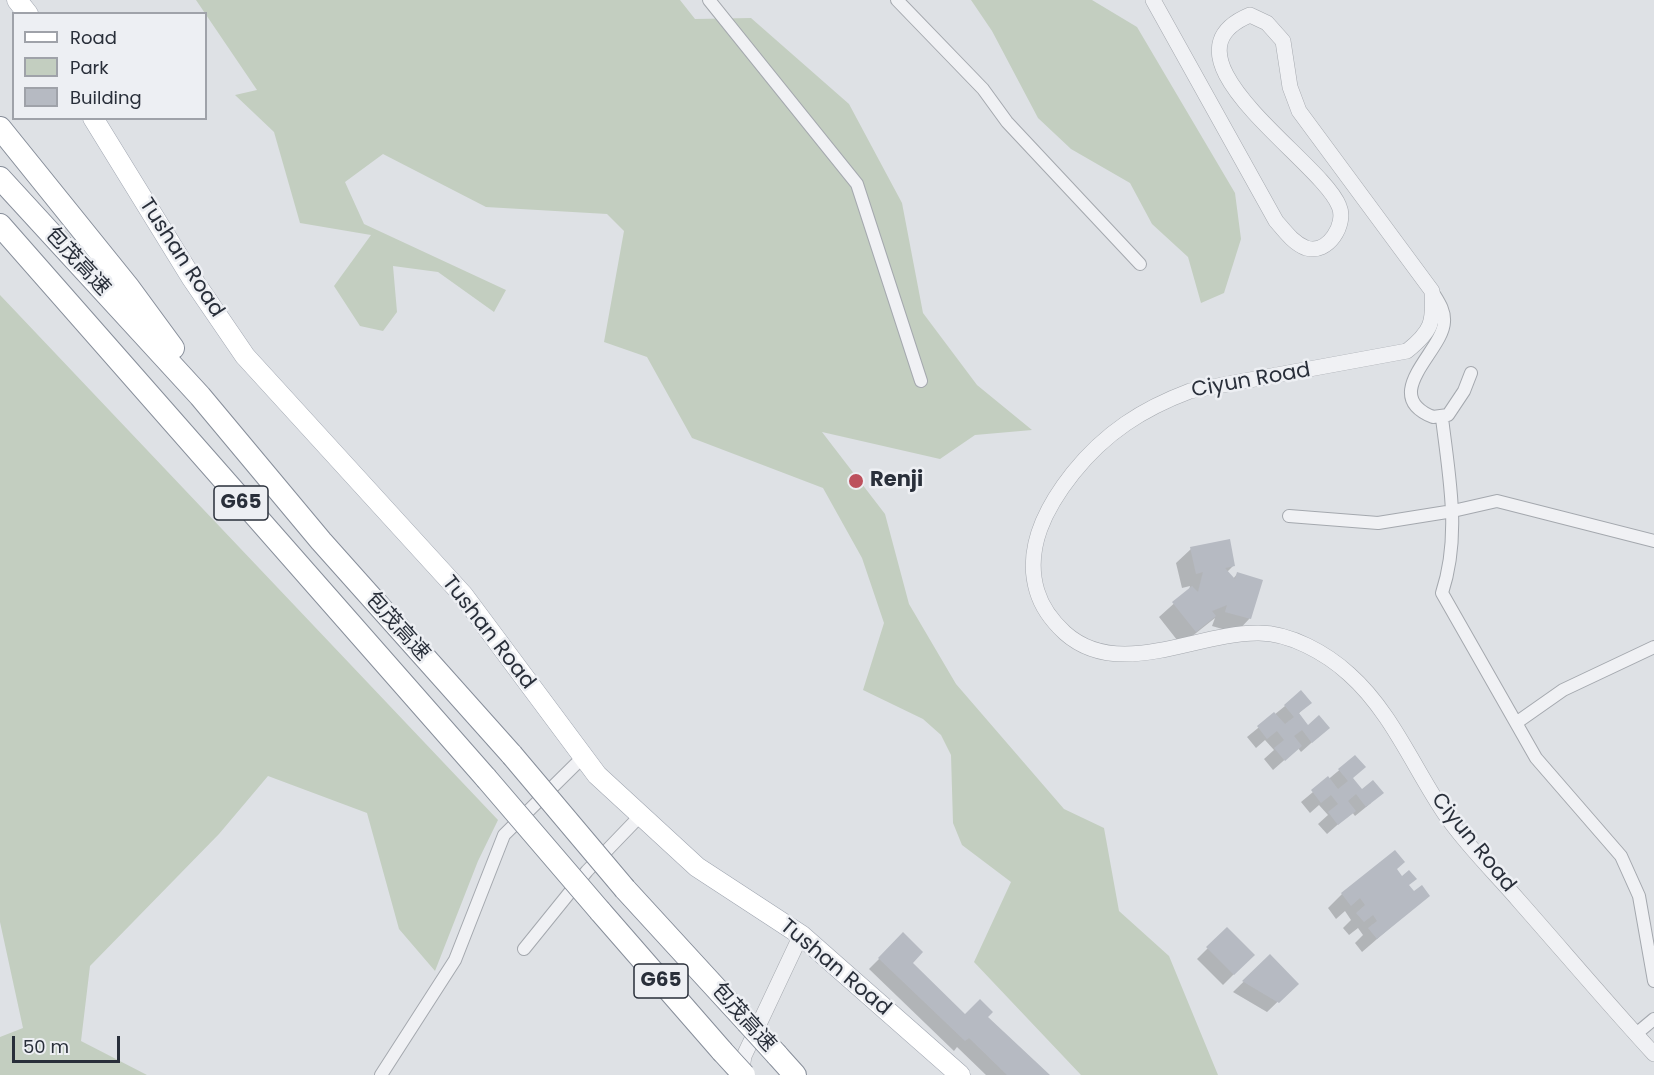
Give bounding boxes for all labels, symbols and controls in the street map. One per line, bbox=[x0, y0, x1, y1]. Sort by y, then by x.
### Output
legend bbox=[12, 12, 207, 120]
text: Road bbox=[70, 25, 117, 50]
text: Park bbox=[70, 55, 109, 80]
text: Building bbox=[70, 85, 142, 110]
street label: Tushan Road bbox=[133, 194, 229, 322]
street label: 包茂高速 bbox=[39, 223, 115, 301]
street label: Ciyun Road bbox=[1190, 358, 1312, 404]
place label: Renji bbox=[870, 468, 923, 494]
marker: Renji bbox=[847, 472, 865, 490]
road number: G65 bbox=[214, 486, 268, 520]
street label: Tushan Road bbox=[436, 571, 540, 695]
street label: 包茂高速 bbox=[360, 587, 434, 667]
street label: Ciyun Road bbox=[1425, 788, 1521, 898]
street label: Tushan Road bbox=[774, 914, 896, 1022]
road number: G65 bbox=[634, 964, 688, 998]
street label: 包茂高速 bbox=[706, 978, 780, 1058]
scale bar bbox=[15, 1024, 123, 1062]
text: 50 m bbox=[23, 1034, 69, 1059]

